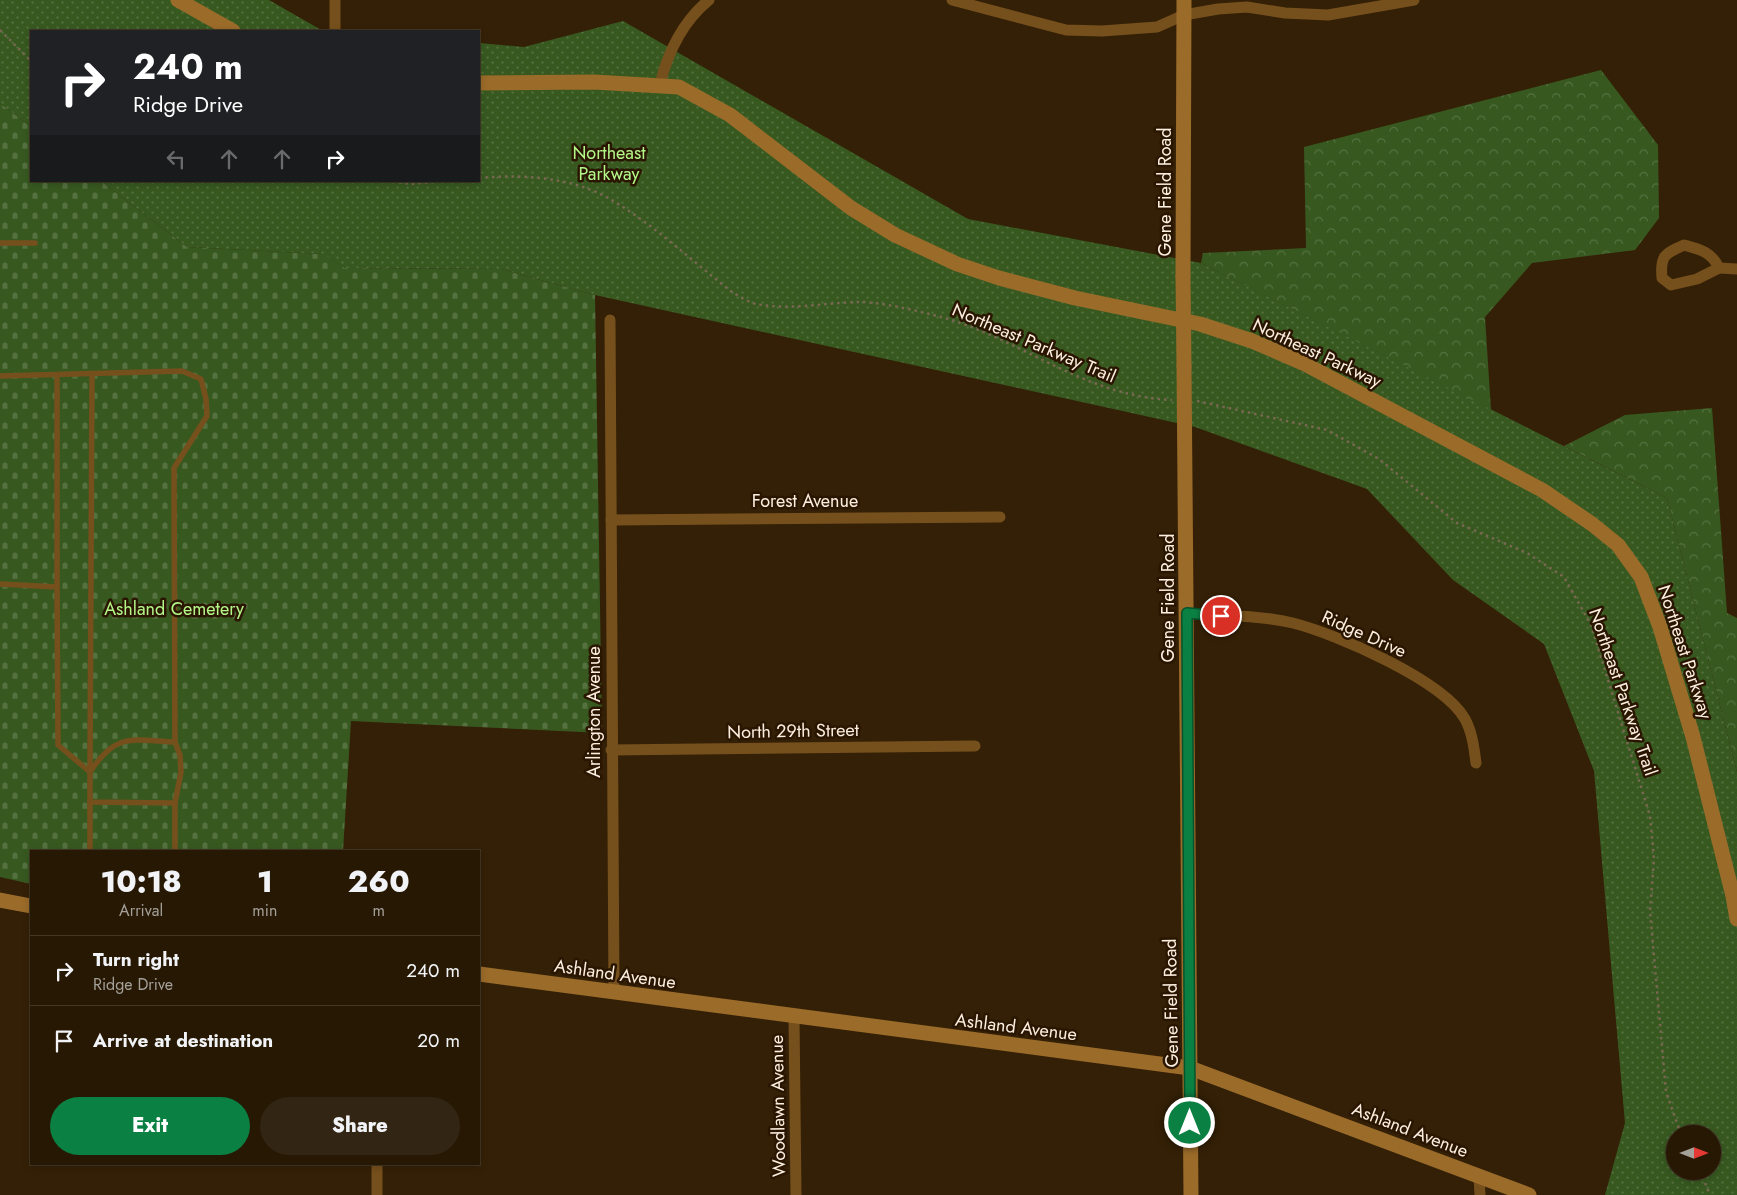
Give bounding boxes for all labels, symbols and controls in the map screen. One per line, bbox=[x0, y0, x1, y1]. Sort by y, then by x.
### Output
text: 240 m bbox=[133, 42, 243, 92]
icon: right bbox=[50, 50, 115, 115]
text: Ridge Drive bbox=[133, 88, 243, 120]
street label: Gene Field Road bbox=[1152, 128, 1178, 256]
park label: Northeast Parkway bbox=[572, 140, 646, 187]
icon: left bbox=[162, 145, 190, 173]
icon: ahead bbox=[215, 145, 243, 173]
icon: ahead bbox=[268, 145, 296, 173]
icon: right bbox=[321, 145, 349, 173]
street label: Northeast Parkway Trail bbox=[948, 297, 1120, 389]
street label: Northeast Parkway bbox=[1248, 312, 1386, 394]
street label: Forest Avenue bbox=[752, 488, 858, 514]
street label: Gene Field Road bbox=[1155, 534, 1181, 662]
street label: Northeast Parkway bbox=[1651, 582, 1719, 723]
pin bbox=[1200, 595, 1242, 637]
park label: Ashland Cemetery bbox=[104, 596, 244, 622]
icon: arrive bbox=[1207, 602, 1235, 630]
street label: Ridge Drive bbox=[1318, 604, 1410, 664]
street label: Northeast Parkway Trail bbox=[1582, 605, 1664, 779]
street label: Arlington Avenue bbox=[581, 646, 607, 778]
street label: North 29th Street bbox=[727, 717, 860, 745]
text: 10:18 bbox=[100, 860, 182, 903]
text: 1 bbox=[257, 860, 273, 903]
text: 260 bbox=[348, 860, 410, 903]
text: Arrival bbox=[119, 899, 163, 922]
text: min bbox=[252, 899, 277, 922]
text: m bbox=[372, 899, 385, 922]
street label: Gene Field Road bbox=[1157, 938, 1185, 1068]
text: Turn right bbox=[93, 946, 179, 973]
street label: Ashland Avenue bbox=[553, 953, 677, 995]
icon: right bbox=[50, 957, 78, 985]
text: 240 m bbox=[406, 957, 460, 984]
text: Ridge Drive bbox=[93, 973, 173, 996]
street label: Ashland Avenue bbox=[954, 1007, 1078, 1047]
icon: arrive bbox=[50, 1027, 78, 1055]
text: Arrive at destination bbox=[93, 1027, 273, 1054]
text: 20 m bbox=[417, 1027, 460, 1054]
street label: Woodlawn Avenue bbox=[764, 1035, 792, 1177]
position arrow bbox=[1163, 1096, 1215, 1148]
street label: Ashland Avenue bbox=[1348, 1096, 1472, 1164]
button: Exit bbox=[50, 1097, 250, 1155]
button: Share bbox=[260, 1097, 460, 1155]
north arrow bbox=[1666, 1125, 1721, 1180]
map controls bbox=[1666, 1125, 1721, 1180]

